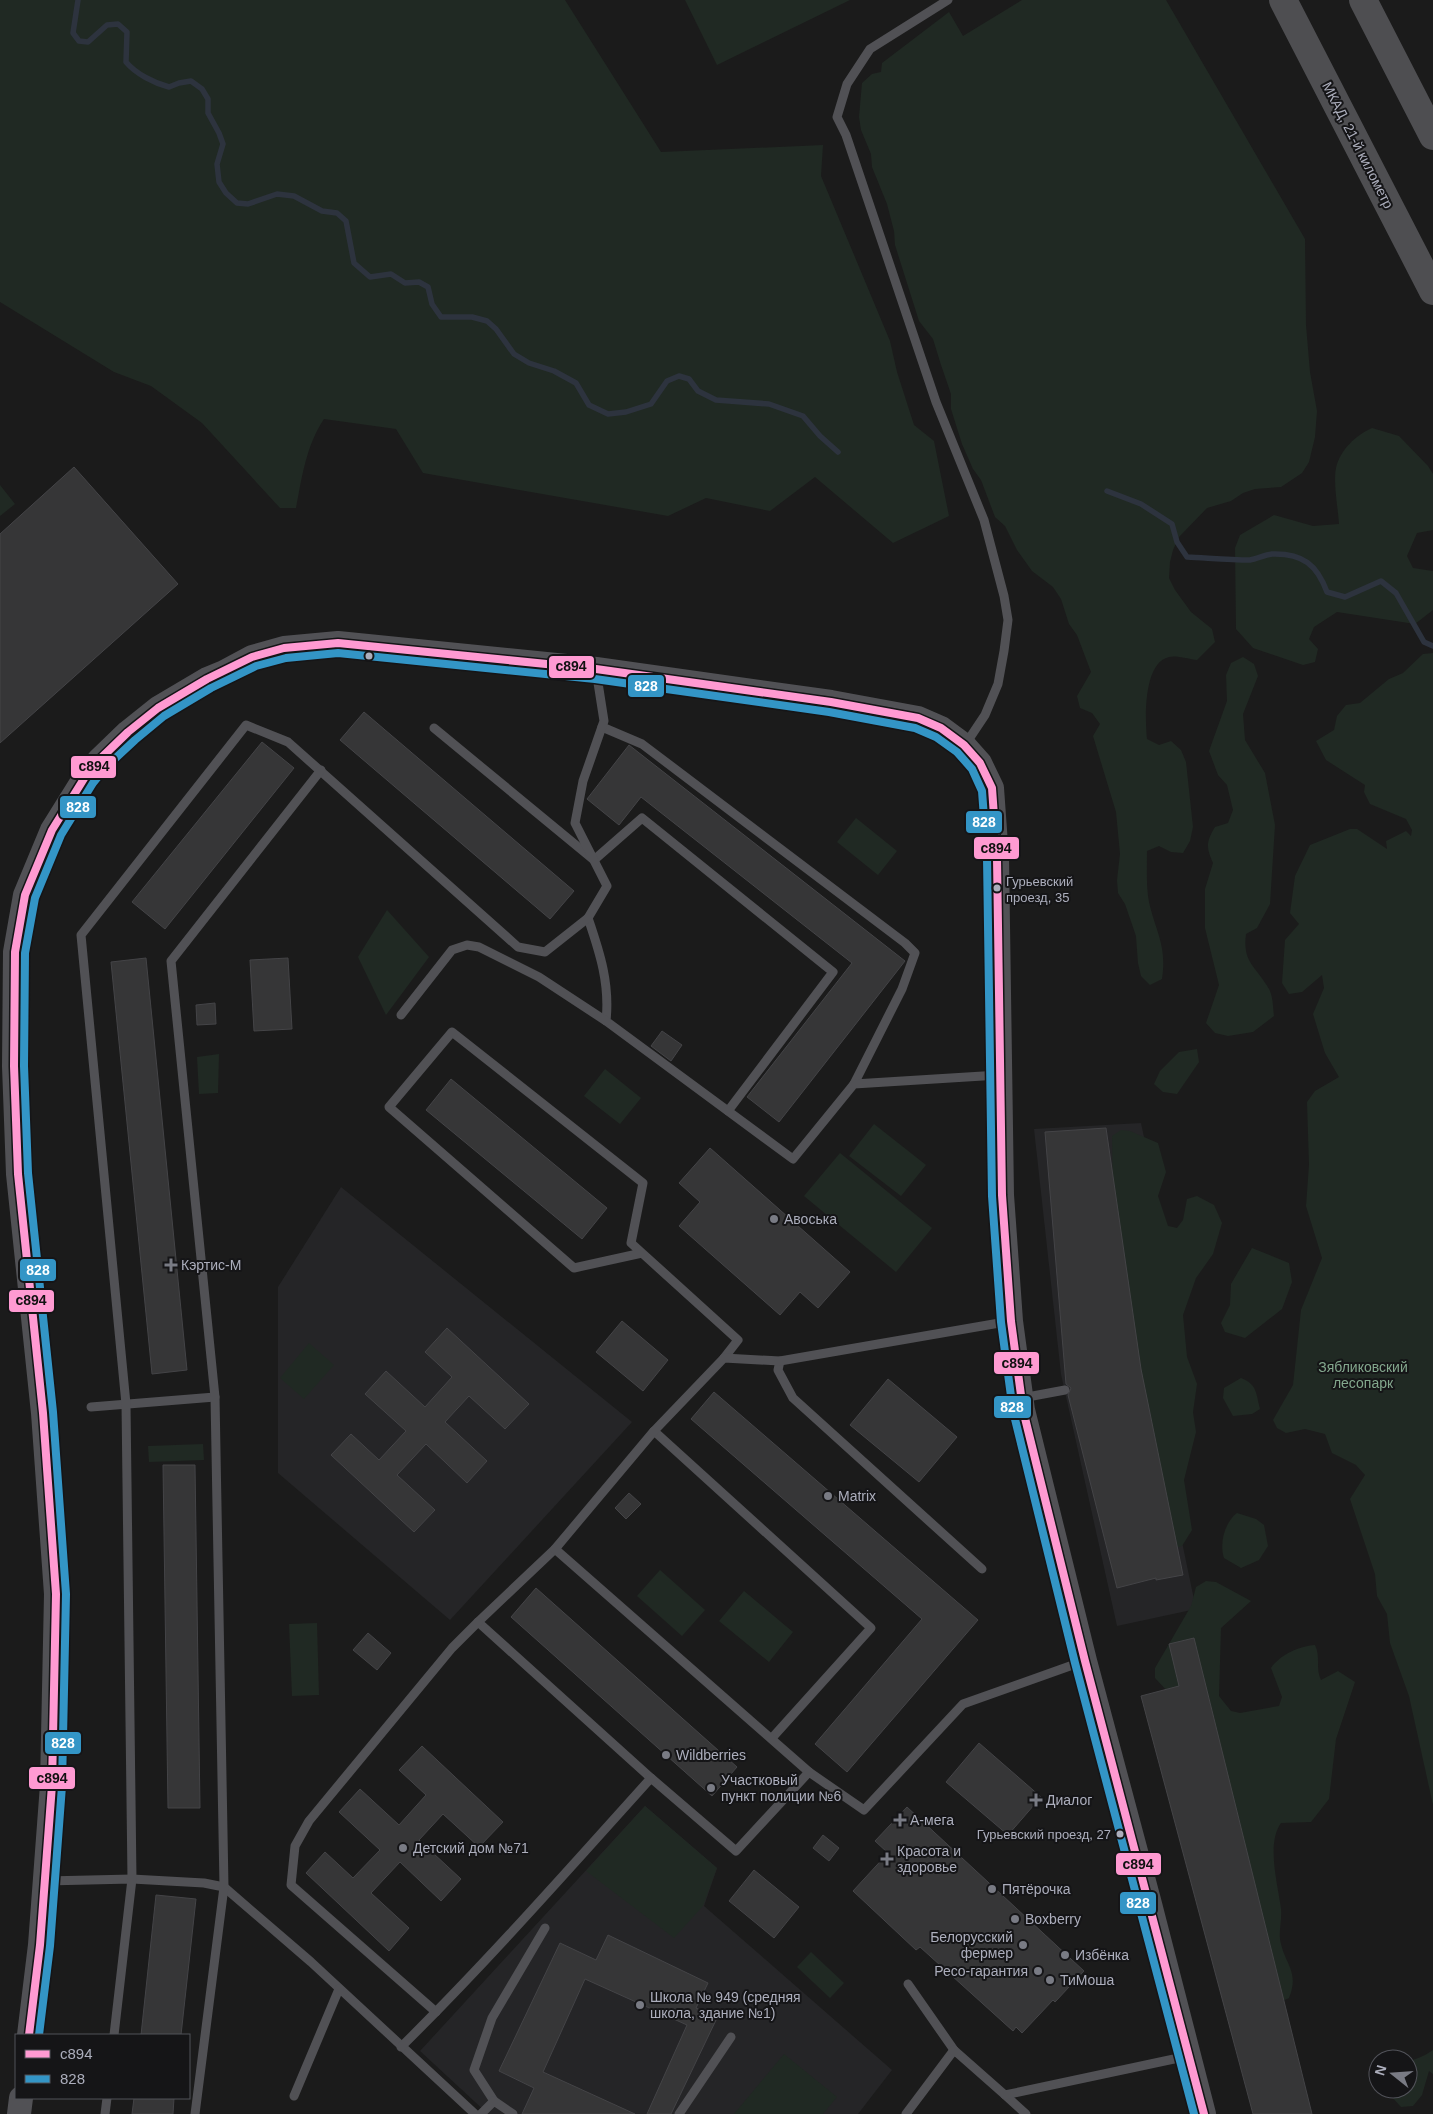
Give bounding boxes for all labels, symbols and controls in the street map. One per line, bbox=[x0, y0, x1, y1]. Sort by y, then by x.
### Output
street label: МКАД, 21-й километр bbox=[1319, 79, 1397, 211]
unlabelled marker bbox=[364, 651, 374, 661]
line badge: с894 bbox=[548, 655, 595, 679]
text: с894 bbox=[555, 658, 587, 674]
line badge: 828 bbox=[627, 674, 665, 698]
text: 828 bbox=[634, 678, 658, 694]
line badge: с894 bbox=[70, 755, 117, 779]
text: с894 bbox=[78, 758, 110, 774]
line badge: 828 bbox=[59, 795, 97, 819]
text: 828 bbox=[66, 799, 90, 815]
line badge: 828 bbox=[965, 810, 1003, 834]
text: 828 bbox=[972, 814, 996, 830]
line badge: с894 bbox=[973, 836, 1020, 860]
text: с894 bbox=[980, 840, 1012, 856]
place label: Гурьевский проезд, 35 bbox=[1006, 874, 1073, 905]
marker: Гурьевский проезд, 35 bbox=[992, 883, 1002, 893]
place label: Авоська bbox=[784, 1211, 837, 1227]
marker: Авоська bbox=[768, 1213, 780, 1225]
place label: Кэртис-М bbox=[181, 1257, 241, 1273]
line badge: 828 bbox=[19, 1258, 57, 1282]
marker: Кэртис-М bbox=[165, 1259, 177, 1271]
text: 828 bbox=[26, 1262, 50, 1278]
line badge: с894 bbox=[8, 1289, 55, 1313]
text: с894 bbox=[15, 1292, 47, 1308]
line badge: с894 bbox=[993, 1351, 1040, 1375]
text: с894 bbox=[1001, 1355, 1033, 1371]
park label: Зябликовский лесопарк bbox=[1318, 1359, 1408, 1391]
line badge: 828 bbox=[993, 1395, 1032, 1419]
text: 828 bbox=[1000, 1399, 1024, 1415]
place label: Matrix bbox=[838, 1488, 876, 1504]
marker: Matrix bbox=[822, 1490, 834, 1502]
line badge: 828 bbox=[44, 1731, 82, 1755]
text: 828 bbox=[51, 1735, 75, 1751]
place label: Wildberries bbox=[676, 1747, 746, 1763]
marker: Wildberries bbox=[660, 1749, 672, 1761]
line badge: с894 bbox=[28, 1766, 76, 1790]
text: с894 bbox=[36, 1770, 68, 1786]
place label: Участковый пункт полиции №6 bbox=[721, 1772, 842, 1804]
marker: Участковый пункт полиции №6 bbox=[705, 1782, 717, 1794]
place label: Диалог bbox=[1046, 1792, 1092, 1808]
marker: Диалог bbox=[1030, 1794, 1042, 1806]
place label: А-мега bbox=[910, 1812, 954, 1828]
marker: А-мега bbox=[894, 1814, 906, 1826]
place label: Гурьевский проезд, 27 bbox=[977, 1827, 1111, 1842]
marker: Гурьевский проезд, 27 bbox=[1115, 1829, 1125, 1839]
place label: Детский дом №71 bbox=[413, 1840, 529, 1856]
marker: Детский дом №71 bbox=[397, 1842, 409, 1854]
place label: Красота и здоровье bbox=[897, 1843, 961, 1875]
line badge: с894 bbox=[1115, 1852, 1162, 1876]
marker: Красота и здоровье bbox=[881, 1853, 893, 1865]
text: с894 bbox=[1122, 1856, 1154, 1872]
place label: Пятёрочка bbox=[1002, 1881, 1071, 1897]
marker: Пятёрочка bbox=[986, 1883, 998, 1895]
line badge: 828 bbox=[1119, 1891, 1157, 1915]
text: 828 bbox=[1126, 1895, 1150, 1911]
place label: Boxberry bbox=[1025, 1911, 1081, 1927]
marker: Boxberry bbox=[1009, 1913, 1021, 1925]
place label: Белорусский фермер bbox=[930, 1929, 1013, 1961]
marker: Белорусский фермер bbox=[1017, 1939, 1029, 1951]
place label: Избёнка bbox=[1075, 1947, 1129, 1963]
marker: Избёнка bbox=[1059, 1949, 1071, 1961]
place label: Ресо-гарантия bbox=[934, 1963, 1028, 1979]
marker: Ресо-гарантия bbox=[1032, 1965, 1044, 1977]
place label: ТиМоша bbox=[1060, 1972, 1115, 1988]
marker: ТиМоша bbox=[1044, 1974, 1056, 1986]
place label: Школа № 949 (средняя школа, здание №1) bbox=[650, 1989, 801, 2021]
marker: Школа № 949 (средняя школа, здание №1) bbox=[634, 1999, 646, 2011]
legend bbox=[15, 2034, 190, 2099]
text: с894 bbox=[60, 2045, 93, 2062]
north arrow bbox=[1368, 2049, 1418, 2099]
text: N bbox=[1371, 2063, 1390, 2077]
text: 828 bbox=[60, 2070, 85, 2087]

